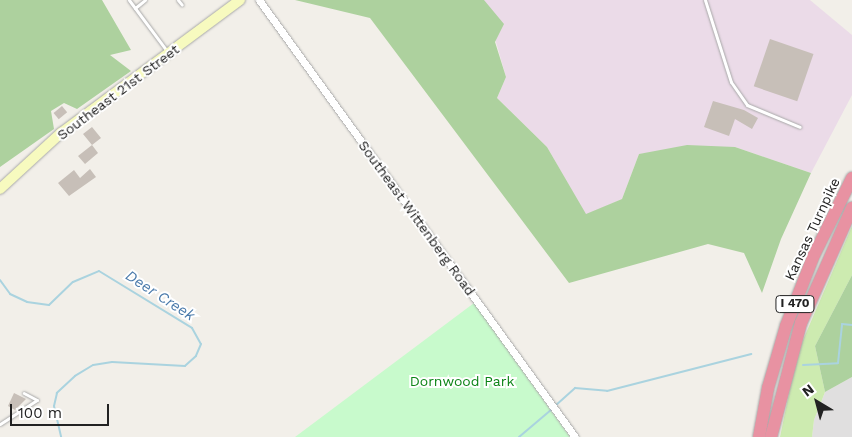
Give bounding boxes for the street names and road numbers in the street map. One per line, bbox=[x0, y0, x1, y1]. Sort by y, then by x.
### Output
street label: Southeast 21st Street bbox=[54, 41, 182, 143]
street label: Southeast Wittenberg Road bbox=[355, 137, 479, 299]
street label: Kansas Turnpike bbox=[781, 175, 843, 283]
road number: I 470 bbox=[775, 294, 815, 314]

